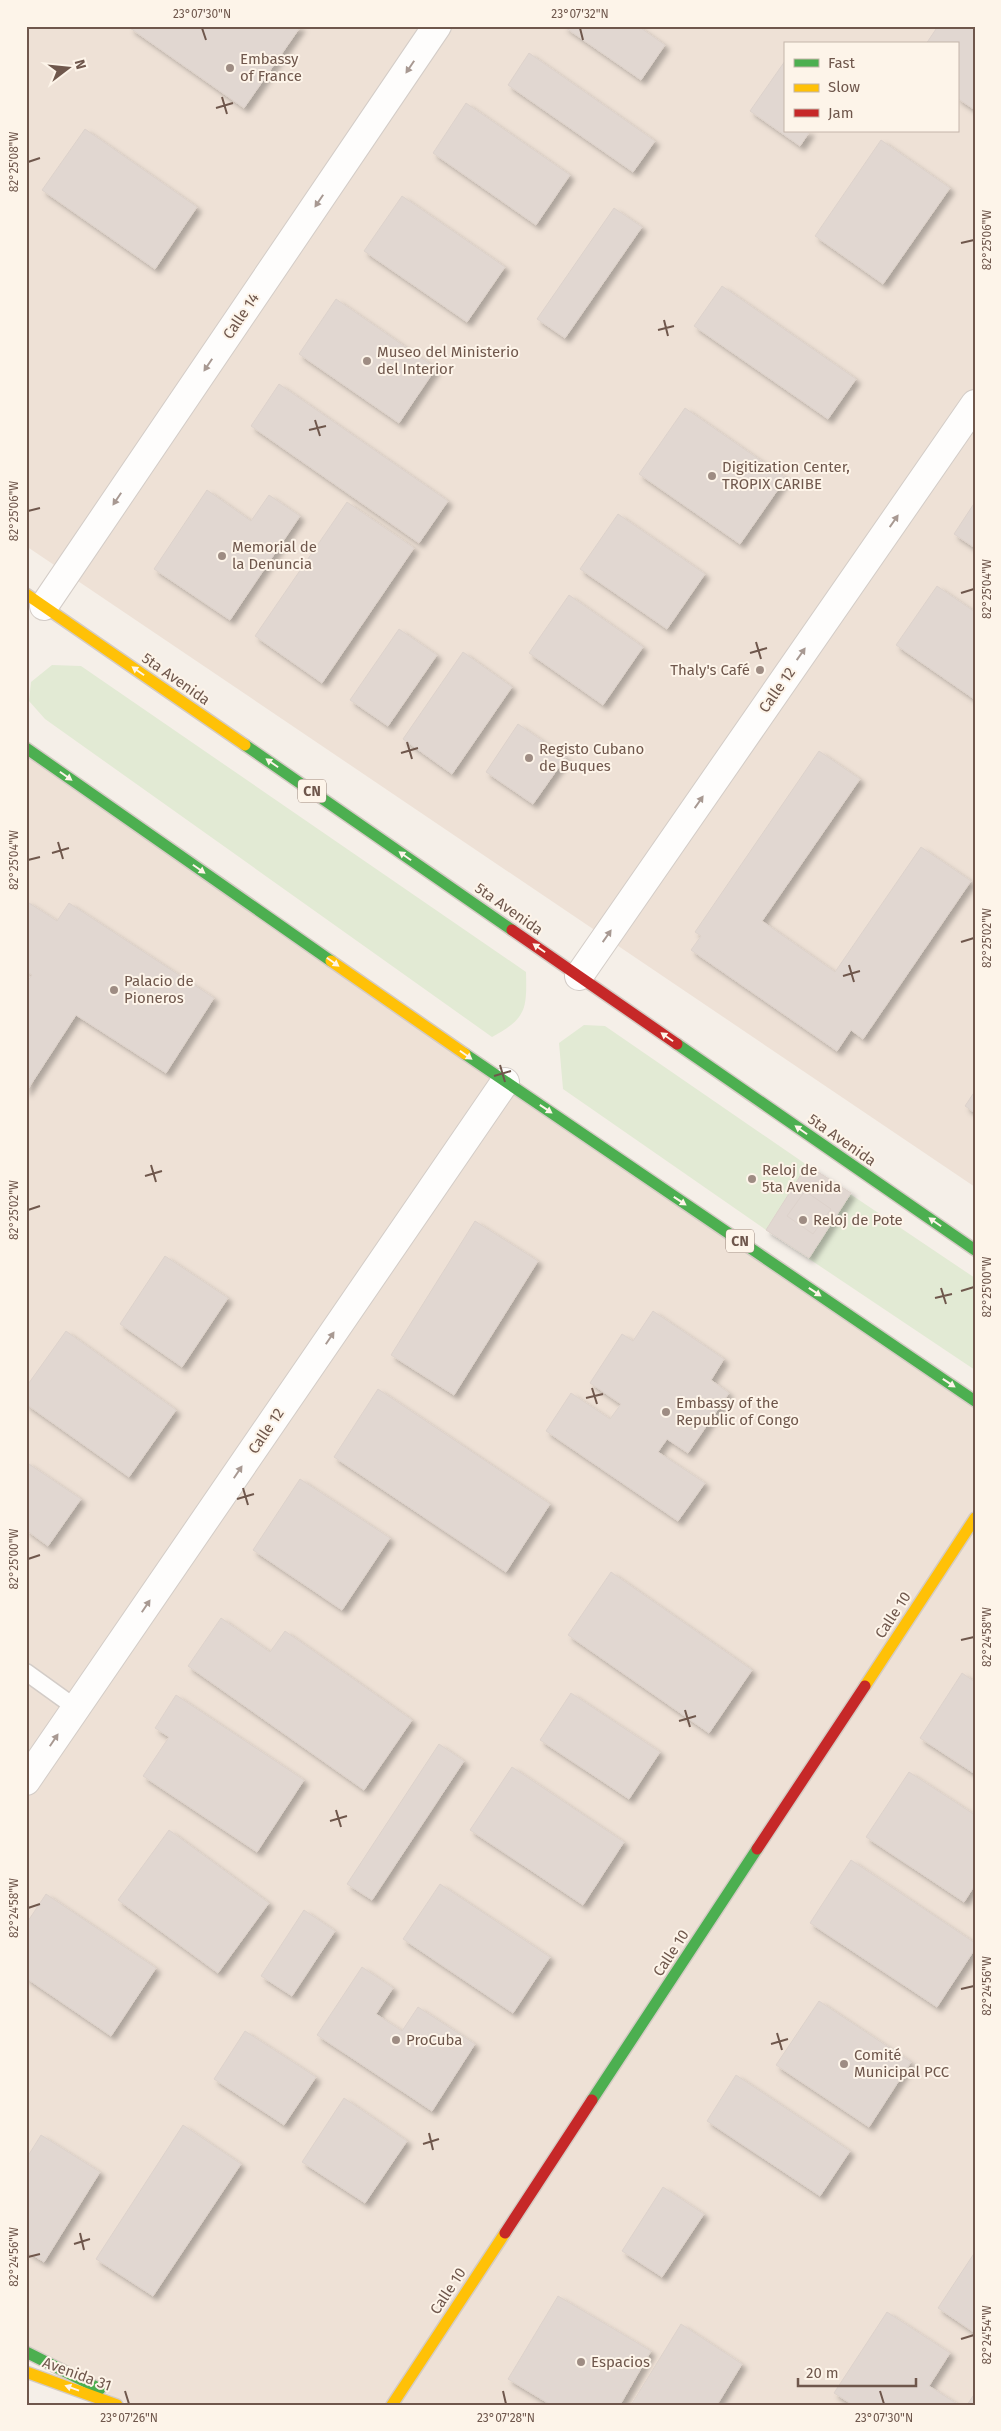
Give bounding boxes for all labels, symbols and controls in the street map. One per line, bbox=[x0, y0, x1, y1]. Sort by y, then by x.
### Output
text: 23°07'30"N bbox=[173, 7, 231, 21]
text: 23°07'32"N bbox=[551, 7, 609, 21]
north arrow bbox=[42, 42, 92, 92]
legend bbox=[784, 42, 958, 132]
place label: Embassy of France bbox=[240, 50, 302, 85]
text: Fast bbox=[828, 54, 855, 72]
text: N bbox=[71, 58, 89, 71]
one-way arrow bbox=[405, 60, 415, 73]
marker: Embassy of France bbox=[224, 62, 236, 74]
text: Slow bbox=[828, 78, 860, 96]
text: Jam bbox=[828, 104, 854, 122]
text: 82°25'08"W bbox=[7, 132, 21, 192]
one-way arrow bbox=[314, 194, 324, 208]
text: 82°25'06"W bbox=[980, 210, 994, 270]
street label: Calle 14 bbox=[219, 290, 263, 342]
place label: Museo del Ministerio del Interior bbox=[377, 343, 519, 378]
marker: Museo del Ministerio del Interior bbox=[361, 355, 373, 367]
one-way arrow bbox=[203, 358, 213, 371]
place label: Digitization Center, TROPIX CARIBE bbox=[722, 458, 850, 493]
marker: Digitization Center, TROPIX CARIBE bbox=[706, 470, 718, 482]
text: 82°25'06"W bbox=[7, 481, 21, 541]
one-way arrow bbox=[112, 492, 121, 506]
one-way arrow bbox=[889, 514, 899, 527]
place label: Memorial de la Denuncia bbox=[232, 538, 317, 573]
marker: Memorial de la Denuncia bbox=[216, 550, 228, 562]
text: 82°25'04"W bbox=[980, 559, 994, 619]
one-way arrow bbox=[797, 647, 806, 661]
street label: 5ta Avenida bbox=[138, 649, 214, 709]
place label: Thaly's Café bbox=[670, 661, 750, 679]
marker: Thaly's Café bbox=[754, 664, 766, 676]
street label: Calle 12 bbox=[755, 664, 799, 716]
one-way arrow bbox=[131, 666, 145, 676]
place label: Registo Cubano de Buques bbox=[539, 740, 644, 775]
marker: Registo Cubano de Buques bbox=[523, 752, 535, 764]
one-way arrow bbox=[265, 758, 278, 768]
one-way arrow bbox=[59, 771, 73, 781]
road number: CN bbox=[298, 779, 326, 802]
one-way arrow bbox=[694, 796, 704, 809]
text: 82°25'04"W bbox=[7, 830, 21, 890]
one-way arrow bbox=[398, 851, 412, 861]
one-way arrow bbox=[193, 864, 206, 874]
street label: 5ta Avenida bbox=[471, 879, 547, 939]
text: 82°25'02"W bbox=[980, 908, 994, 968]
one-way arrow bbox=[602, 929, 612, 943]
one-way arrow bbox=[532, 943, 546, 953]
one-way arrow bbox=[326, 957, 340, 967]
place label: Palacio de Pioneros bbox=[124, 972, 194, 1007]
marker: Palacio de Pioneros bbox=[108, 984, 120, 996]
one-way arrow bbox=[661, 1032, 674, 1042]
one-way arrow bbox=[459, 1050, 473, 1060]
one-way arrow bbox=[539, 1105, 553, 1114]
street label: 5ta Avenida bbox=[804, 1110, 880, 1170]
one-way arrow bbox=[794, 1125, 808, 1135]
place label: Reloj de 5ta Avenida bbox=[762, 1161, 841, 1196]
marker: Reloj de 5ta Avenida bbox=[746, 1173, 758, 1185]
text: 82°25'02"W bbox=[7, 1180, 21, 1240]
one-way arrow bbox=[673, 1196, 687, 1206]
place label: Reloj de Pote bbox=[813, 1211, 903, 1229]
marker: Reloj de Pote bbox=[797, 1214, 809, 1226]
one-way arrow bbox=[928, 1217, 941, 1227]
road number: CN bbox=[726, 1230, 754, 1252]
text: 82°25'00"W bbox=[980, 1257, 994, 1317]
one-way arrow bbox=[808, 1287, 821, 1297]
one-way arrow bbox=[325, 1332, 334, 1345]
one-way arrow bbox=[942, 1378, 956, 1388]
place label: Embassy of the Republic of Congo bbox=[676, 1394, 799, 1429]
street label: Calle 12 bbox=[244, 1405, 288, 1457]
marker: Embassy of the Republic of Congo bbox=[660, 1406, 672, 1418]
one-way arrow bbox=[233, 1466, 243, 1479]
text: 82°25'00"W bbox=[7, 1529, 21, 1589]
street label: Calle 10 bbox=[871, 1588, 915, 1642]
one-way arrow bbox=[141, 1600, 151, 1613]
text: 82°24'58"W bbox=[980, 1607, 994, 1667]
one-way arrow bbox=[49, 1734, 59, 1747]
text: 82°24'58"W bbox=[7, 1878, 21, 1938]
street label: Calle 10 bbox=[649, 1926, 693, 1980]
text: 82°24'56"W bbox=[980, 1956, 994, 2016]
place label: ProCuba bbox=[406, 2031, 462, 2049]
marker: ProCuba bbox=[390, 2034, 402, 2046]
place label: Comité Municipal PCC bbox=[854, 2046, 950, 2081]
marker: Comité Municipal PCC bbox=[838, 2058, 850, 2070]
text: 82°24'56"W bbox=[7, 2227, 21, 2287]
street label: Calle 10 bbox=[426, 2264, 470, 2318]
text: 82°24'54"W bbox=[980, 2305, 994, 2365]
street label: Avenida 31 bbox=[40, 2353, 114, 2395]
place label: Espacios bbox=[591, 2353, 650, 2371]
marker: Espacios bbox=[575, 2356, 587, 2368]
scale bar bbox=[798, 2356, 916, 2388]
text: 20 m bbox=[806, 2364, 839, 2382]
one-way arrow bbox=[64, 2384, 79, 2392]
text: 23°07'26"N bbox=[100, 2411, 158, 2425]
text: 23°07'28"N bbox=[477, 2411, 535, 2425]
text: 23°07'30"N bbox=[855, 2411, 913, 2425]

